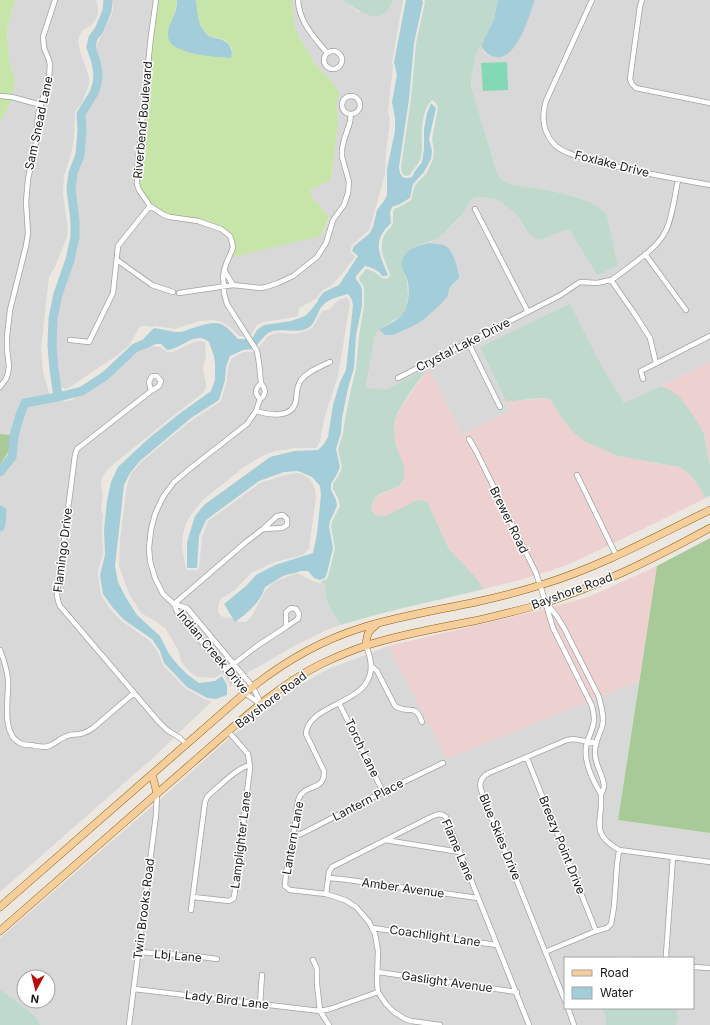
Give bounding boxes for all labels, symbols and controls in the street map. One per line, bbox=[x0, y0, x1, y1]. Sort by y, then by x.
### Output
street label: Riverbend Boulevard bbox=[130, 61, 155, 179]
street label: Sam Snead Lane bbox=[21, 75, 56, 171]
street label: Foxlake Drive bbox=[573, 147, 651, 180]
street label: Crystal Lake Drive bbox=[413, 314, 512, 375]
street label: Brewer Road bbox=[487, 484, 532, 556]
street label: Flamingo Drive bbox=[50, 507, 75, 593]
street label: Bayshore Road bbox=[529, 569, 615, 612]
street label: Indian Creek Drive bbox=[174, 607, 253, 697]
street label: Bayshore Road bbox=[232, 668, 309, 731]
street label: Torch Lane bbox=[342, 716, 383, 779]
street label: Lantern Place bbox=[330, 775, 406, 824]
street label: Lamplighter Lane bbox=[227, 790, 254, 889]
street label: Blue Skies Drive bbox=[476, 791, 525, 882]
street label: Breezy Point Drive bbox=[536, 794, 589, 896]
street label: Lantern Lane bbox=[279, 800, 306, 876]
street label: Flame Lane bbox=[439, 817, 478, 883]
street label: Twin Brooks Road bbox=[130, 857, 157, 960]
street label: Amber Avenue bbox=[361, 874, 445, 901]
street label: Coachlight Lane bbox=[388, 922, 482, 949]
street label: Lbj Lane bbox=[153, 946, 203, 965]
legend bbox=[564, 957, 694, 1009]
text: Road bbox=[600, 965, 629, 980]
street label: Gaslight Avenue bbox=[401, 968, 494, 995]
north arrow bbox=[16, 969, 56, 1009]
text: Water bbox=[600, 985, 634, 1000]
street label: Lady Bird Lane bbox=[184, 987, 270, 1012]
text: N bbox=[30, 991, 40, 1006]

